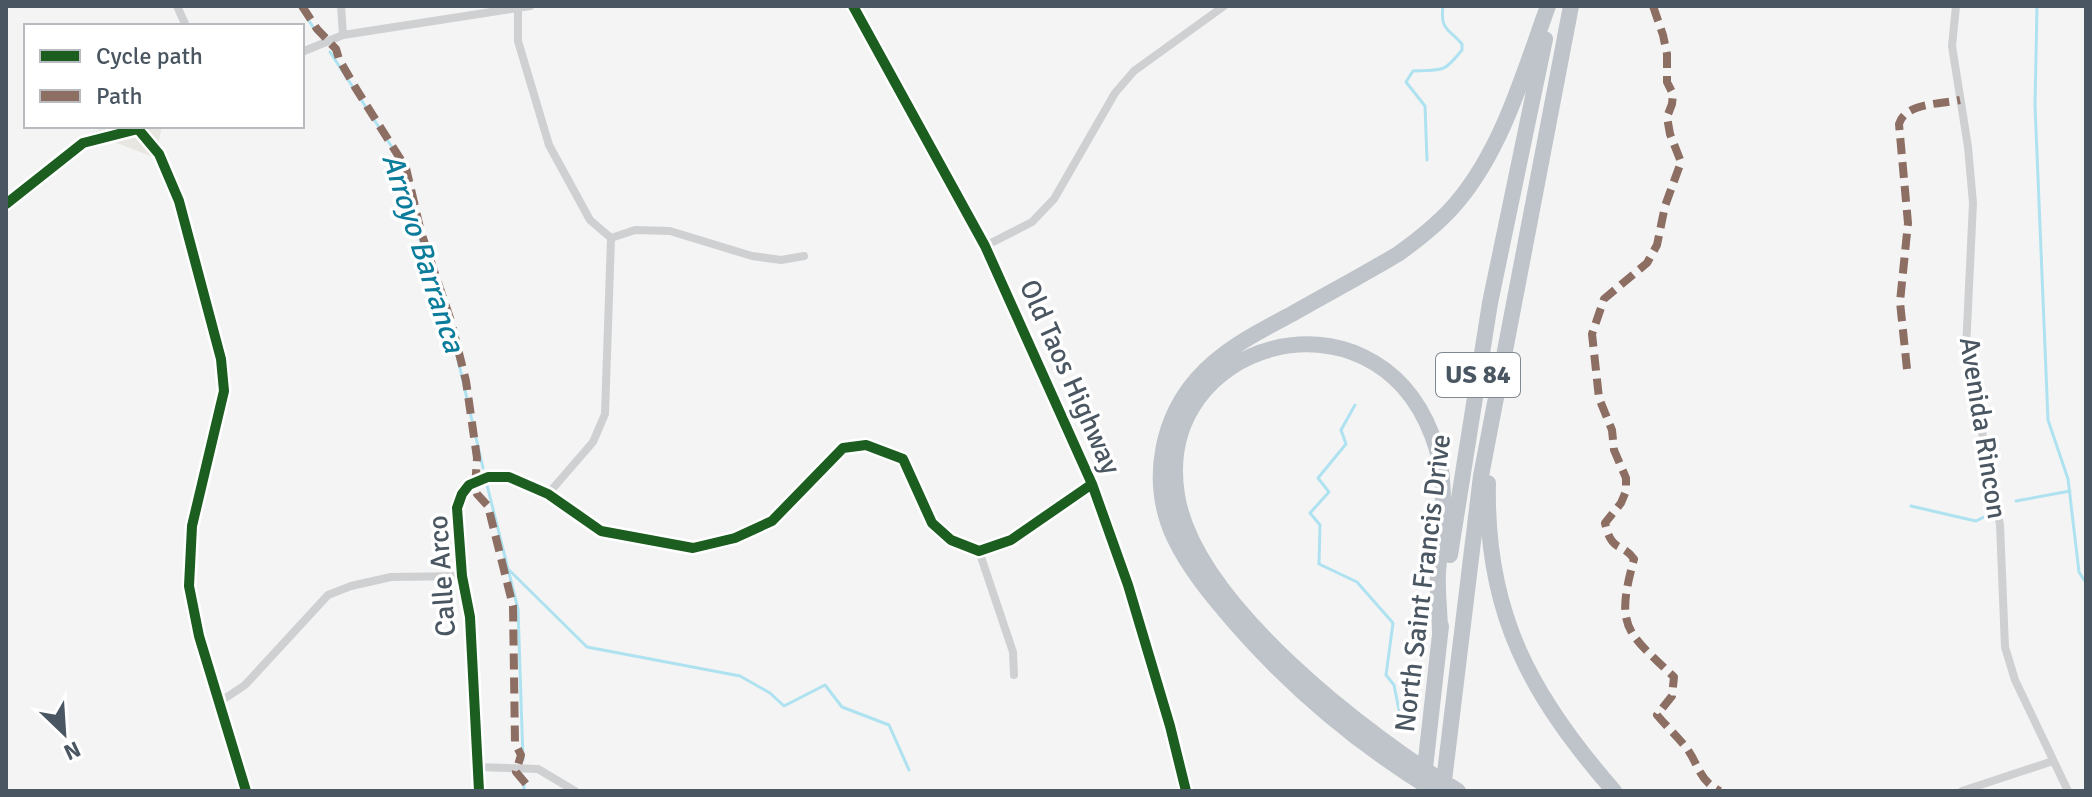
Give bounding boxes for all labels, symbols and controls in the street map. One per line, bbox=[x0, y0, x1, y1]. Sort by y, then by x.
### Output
legend bbox=[24, 24, 304, 128]
text: Cycle path bbox=[96, 41, 203, 71]
text: Path bbox=[96, 81, 142, 111]
water label: Arroyo Barranca bbox=[373, 149, 473, 358]
street label: Old Taos Highway bbox=[1012, 275, 1128, 479]
street label: Avenida Rincon bbox=[1952, 335, 2014, 521]
road number: US 84 bbox=[1436, 353, 1520, 397]
street label: North Saint Francis Drive bbox=[1388, 432, 1458, 734]
street label: Calle Arco bbox=[421, 514, 463, 638]
north arrow bbox=[24, 693, 104, 773]
text: N bbox=[60, 735, 85, 766]

